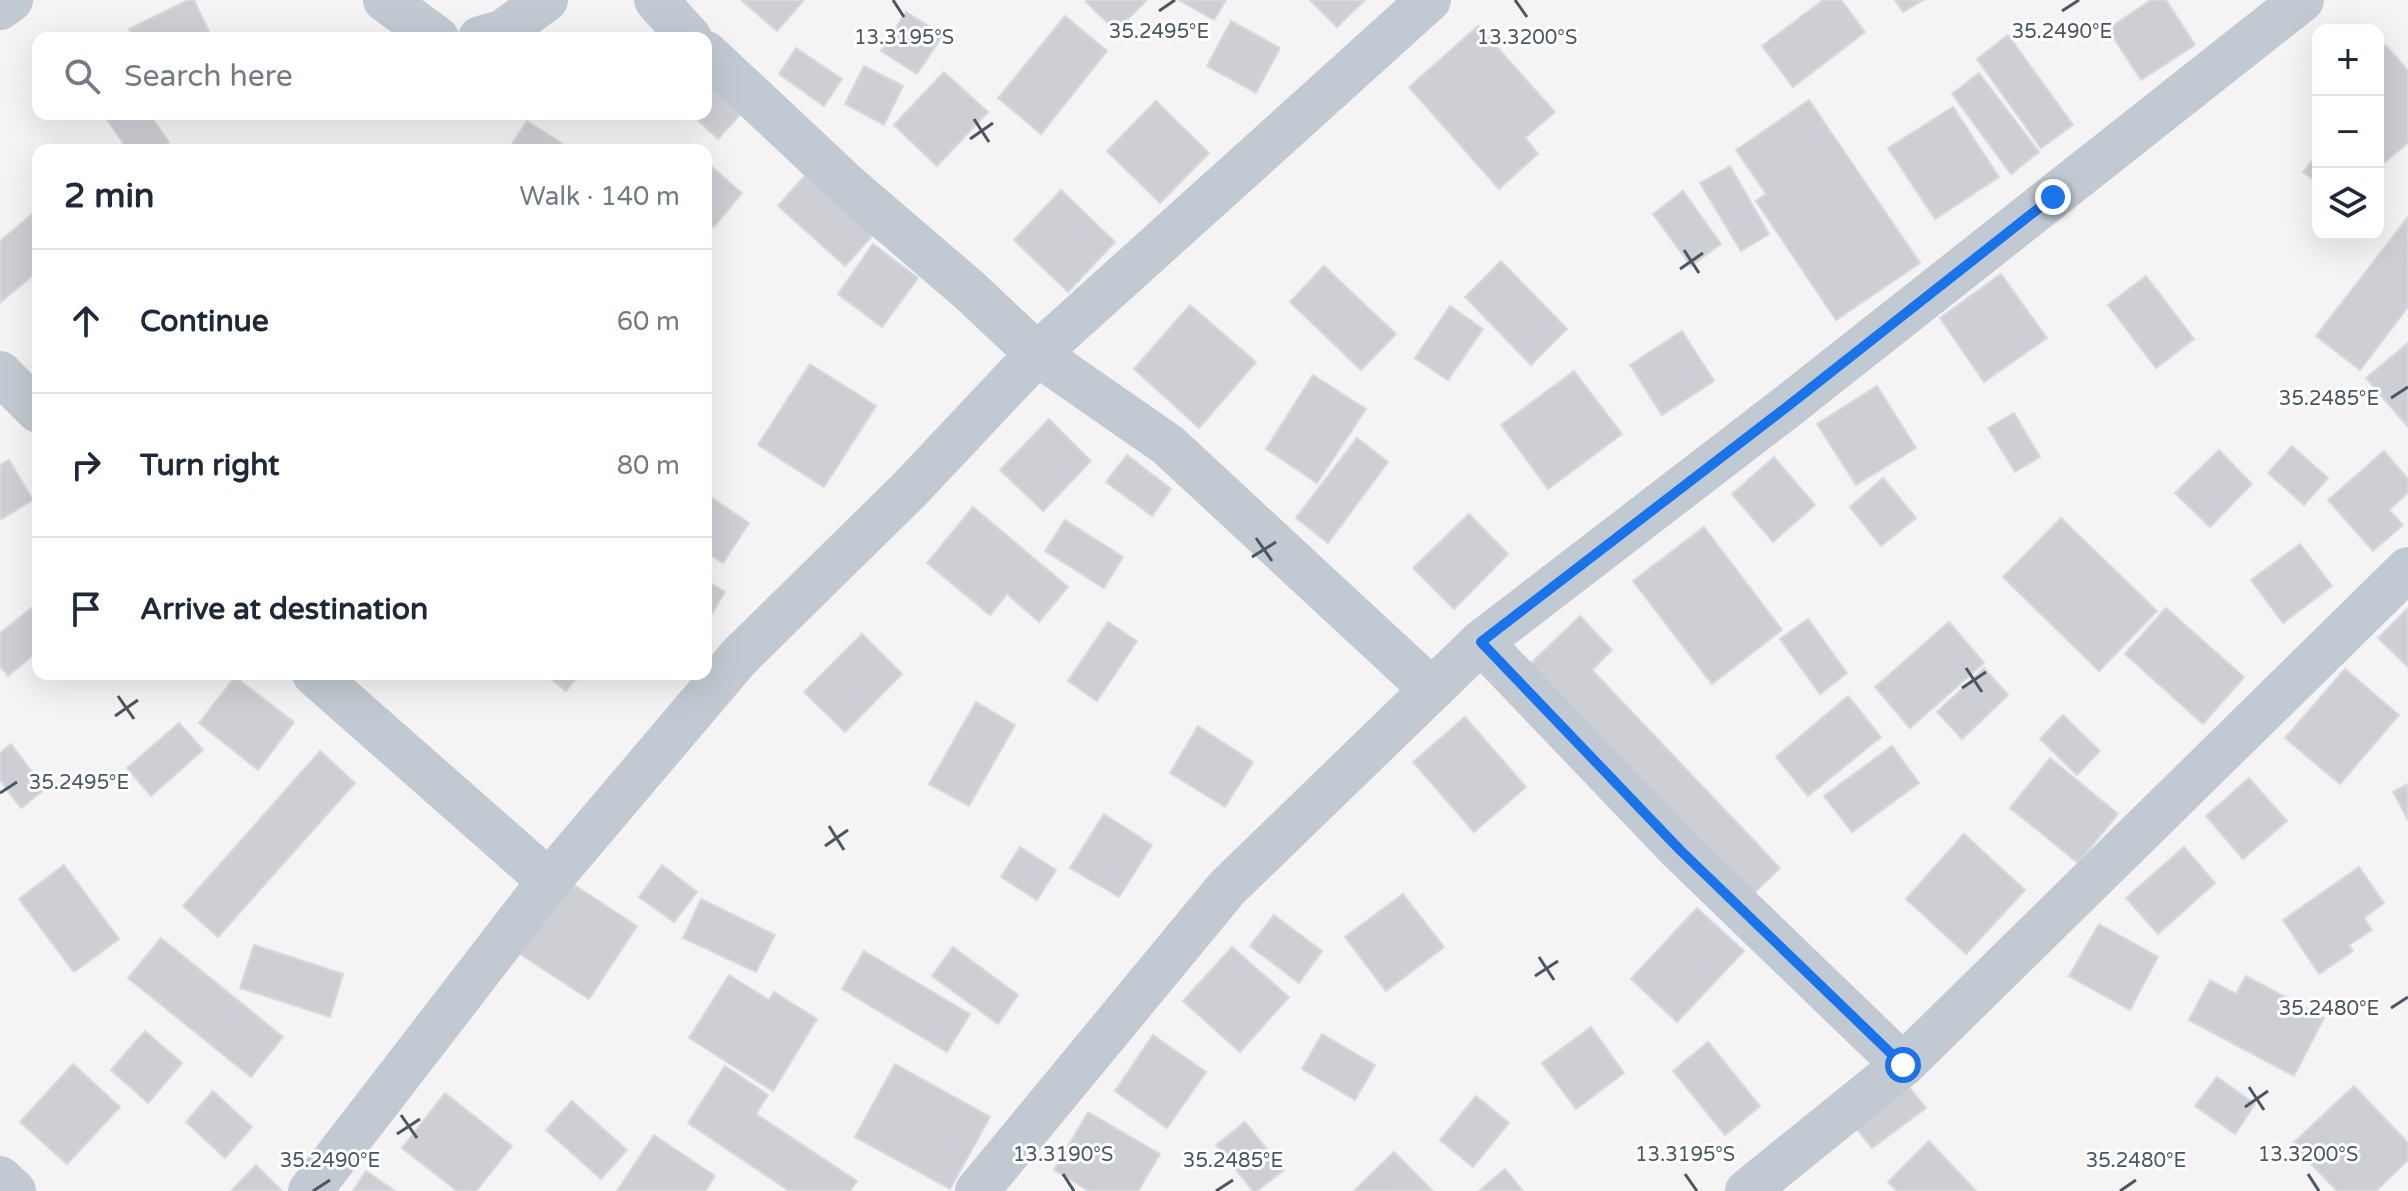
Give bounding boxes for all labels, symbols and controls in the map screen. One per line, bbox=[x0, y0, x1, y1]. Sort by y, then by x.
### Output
text: 35.2495°E bbox=[1109, 20, 1209, 44]
text: 35.2490°E bbox=[2012, 20, 2112, 44]
map controls bbox=[2312, 24, 2384, 240]
button: + bbox=[2312, 24, 2384, 96]
text: 13.3195°S bbox=[854, 26, 954, 50]
text: 13.3200°S bbox=[1477, 26, 1577, 50]
search box bbox=[32, 32, 712, 120]
icon: search bbox=[60, 54, 104, 98]
text: Search here bbox=[124, 58, 293, 95]
button: − bbox=[2312, 96, 2384, 168]
button: layers bbox=[2312, 168, 2384, 240]
text: 2 min bbox=[64, 176, 155, 217]
route end bbox=[2035, 179, 2071, 215]
text: Walk · 140 m bbox=[520, 181, 680, 212]
icon: ahead bbox=[64, 299, 108, 343]
text: Continue bbox=[140, 303, 269, 340]
text: 60 m bbox=[617, 306, 680, 337]
text: 35.2485°E bbox=[2279, 387, 2379, 411]
icon: right bbox=[64, 443, 108, 487]
text: Turn right bbox=[140, 447, 280, 484]
text: 80 m bbox=[617, 450, 680, 481]
icon: arrive bbox=[64, 587, 108, 631]
text: Arrive at destination bbox=[140, 591, 428, 628]
text: 35.2495°E bbox=[29, 771, 129, 795]
text: 35.2480°E bbox=[2279, 997, 2379, 1021]
route start bbox=[1885, 1047, 1921, 1083]
text: 13.3190°S bbox=[1013, 1143, 1113, 1167]
text: 13.3195°S bbox=[1635, 1143, 1735, 1167]
text: 13.3200°S bbox=[2258, 1143, 2358, 1167]
text: 35.2490°E bbox=[280, 1149, 380, 1173]
text: 35.2485°E bbox=[1183, 1149, 1283, 1173]
text: 35.2480°E bbox=[2086, 1149, 2186, 1173]

